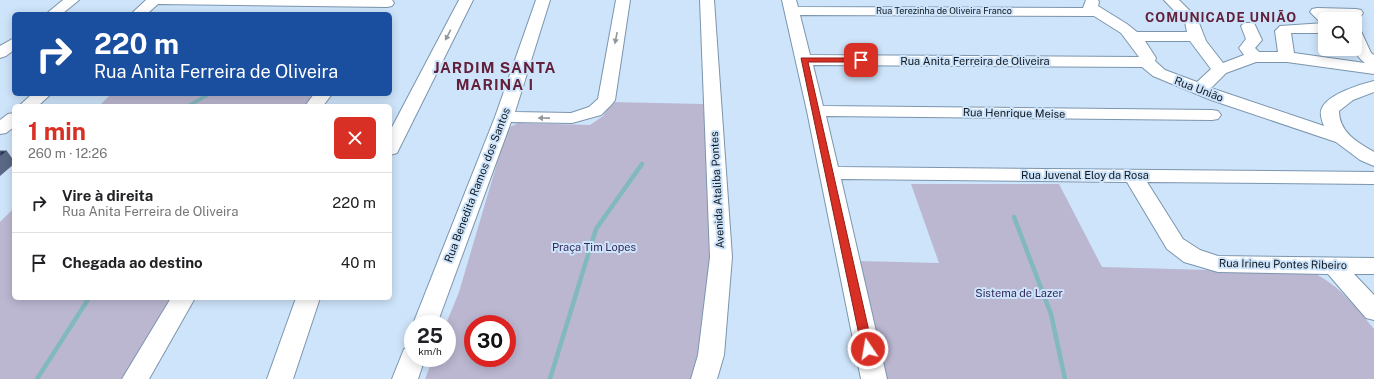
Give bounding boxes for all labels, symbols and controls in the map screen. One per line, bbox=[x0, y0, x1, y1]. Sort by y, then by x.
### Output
street label: Rua Terezinha de Oliveira Franco bbox=[876, 5, 1012, 16]
district label: COMUNICADE UNIÃO bbox=[1145, 9, 1297, 25]
map controls bbox=[1318, 12, 1362, 56]
button: search bbox=[1318, 12, 1362, 56]
text: 220 m bbox=[94, 27, 179, 60]
icon: right bbox=[28, 28, 80, 80]
one-way arrow bbox=[445, 29, 451, 40]
one-way arrow bbox=[612, 32, 618, 44]
pin bbox=[844, 43, 878, 77]
icon: arrive bbox=[850, 49, 872, 71]
street label: Rua Anita Ferreira de Oliveira bbox=[900, 55, 1050, 67]
district label: JARDIM SANTA MARINA I bbox=[434, 59, 556, 93]
text: Rua Anita Ferreira de Oliveira bbox=[94, 61, 338, 82]
street label: Rua União bbox=[1173, 74, 1225, 104]
street label: Rua Benedita Ramos dos Santos bbox=[442, 106, 512, 264]
street label: Rua Henrique Meise bbox=[963, 106, 1065, 120]
one-way arrow bbox=[538, 114, 550, 121]
text: 1 min bbox=[28, 117, 86, 145]
button: close bbox=[334, 117, 376, 159]
street label: Avenida Ataliba Pontes bbox=[708, 131, 726, 249]
text: 260 m · 12:26 bbox=[28, 146, 107, 161]
street label: Rua Juvenal Eloy da Rosa bbox=[1021, 169, 1149, 181]
text: Vire à direita bbox=[62, 187, 153, 204]
icon: right bbox=[28, 192, 50, 214]
text: 220 m bbox=[332, 194, 376, 211]
text: Rua Anita Ferreira de Oliveira bbox=[62, 204, 238, 219]
park label: Praça Tim Lopes bbox=[552, 241, 636, 254]
icon: arrive bbox=[28, 252, 50, 274]
text: Chegada ao destino bbox=[62, 254, 203, 271]
text: 40 m bbox=[341, 254, 376, 271]
street label: Rua Irineu Pontes Ribeiro bbox=[1219, 257, 1347, 271]
park label: Sistema de Lazer bbox=[975, 287, 1063, 299]
speed limit sign: 30 bbox=[464, 315, 516, 367]
text: 25 bbox=[417, 324, 443, 348]
position arrow bbox=[847, 328, 889, 370]
text: km/h bbox=[418, 345, 442, 357]

